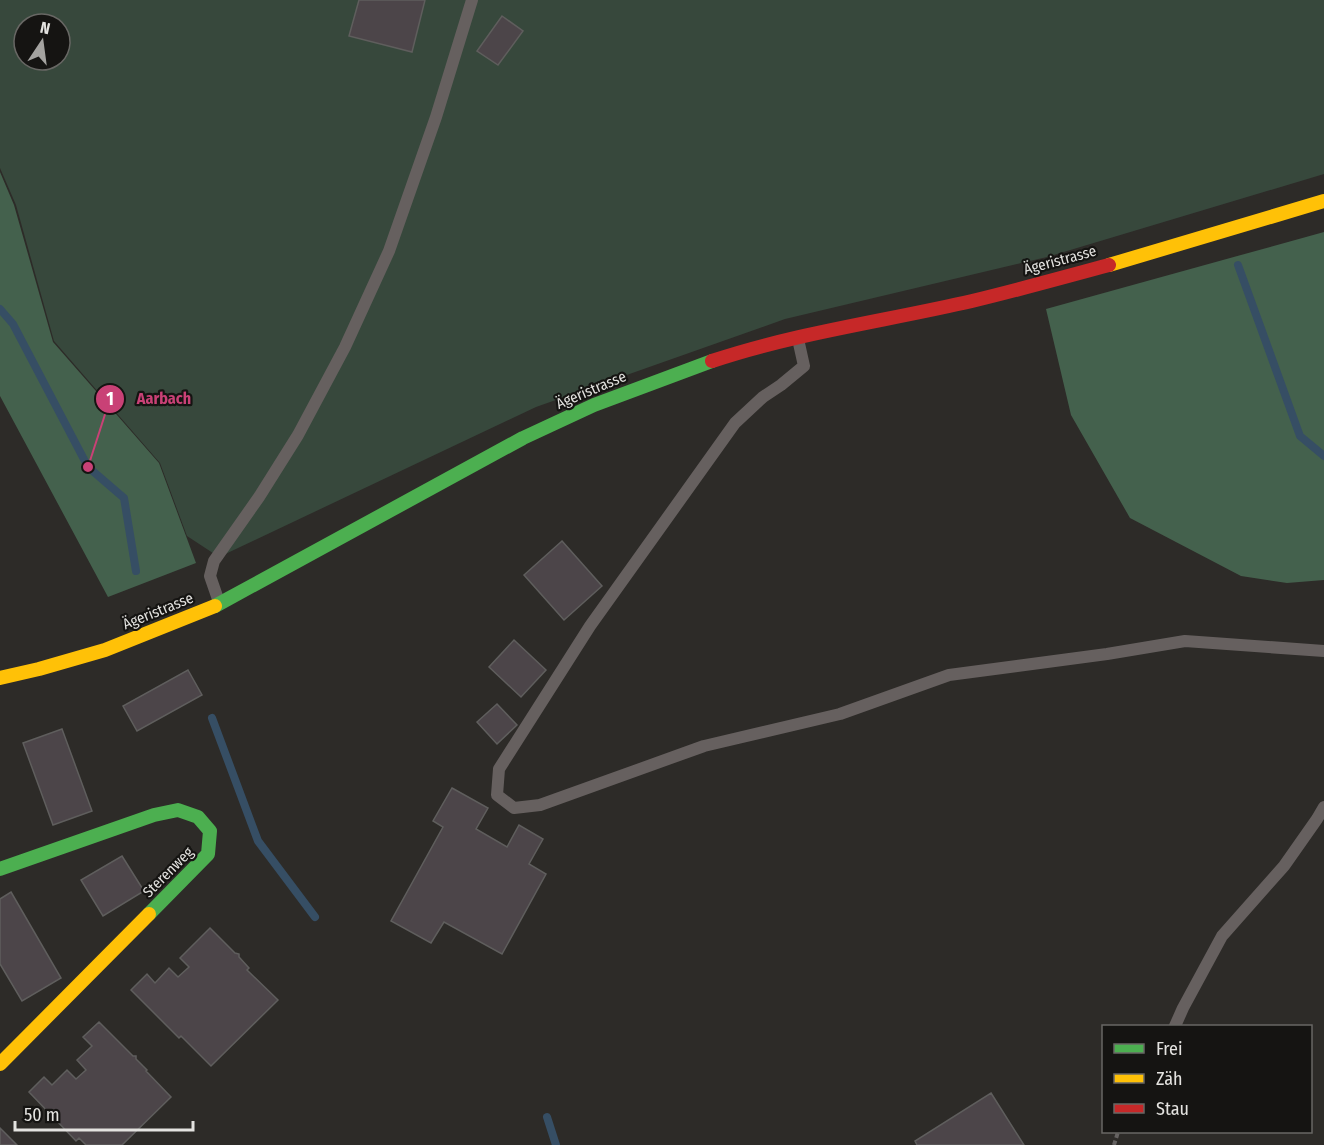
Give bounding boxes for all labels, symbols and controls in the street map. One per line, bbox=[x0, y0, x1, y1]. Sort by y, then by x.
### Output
north arrow bbox=[12, 12, 72, 72]
text: N bbox=[38, 18, 52, 38]
street label: Ägeristrasse bbox=[1022, 242, 1098, 278]
street label: Ägeristrasse bbox=[553, 367, 629, 413]
callout: Aarbach bbox=[95, 382, 203, 416]
text: 1 bbox=[106, 388, 114, 410]
text: Aarbach bbox=[136, 389, 191, 408]
street label: Ägeristrasse bbox=[120, 589, 196, 633]
street label: Sterenweg bbox=[139, 843, 197, 901]
legend bbox=[1102, 1025, 1312, 1133]
text: Frei bbox=[1156, 1038, 1182, 1060]
text: Zäh bbox=[1156, 1068, 1183, 1090]
scale bar bbox=[15, 1094, 194, 1132]
text: Stau bbox=[1156, 1098, 1189, 1120]
text: 50 m bbox=[24, 1104, 60, 1126]

